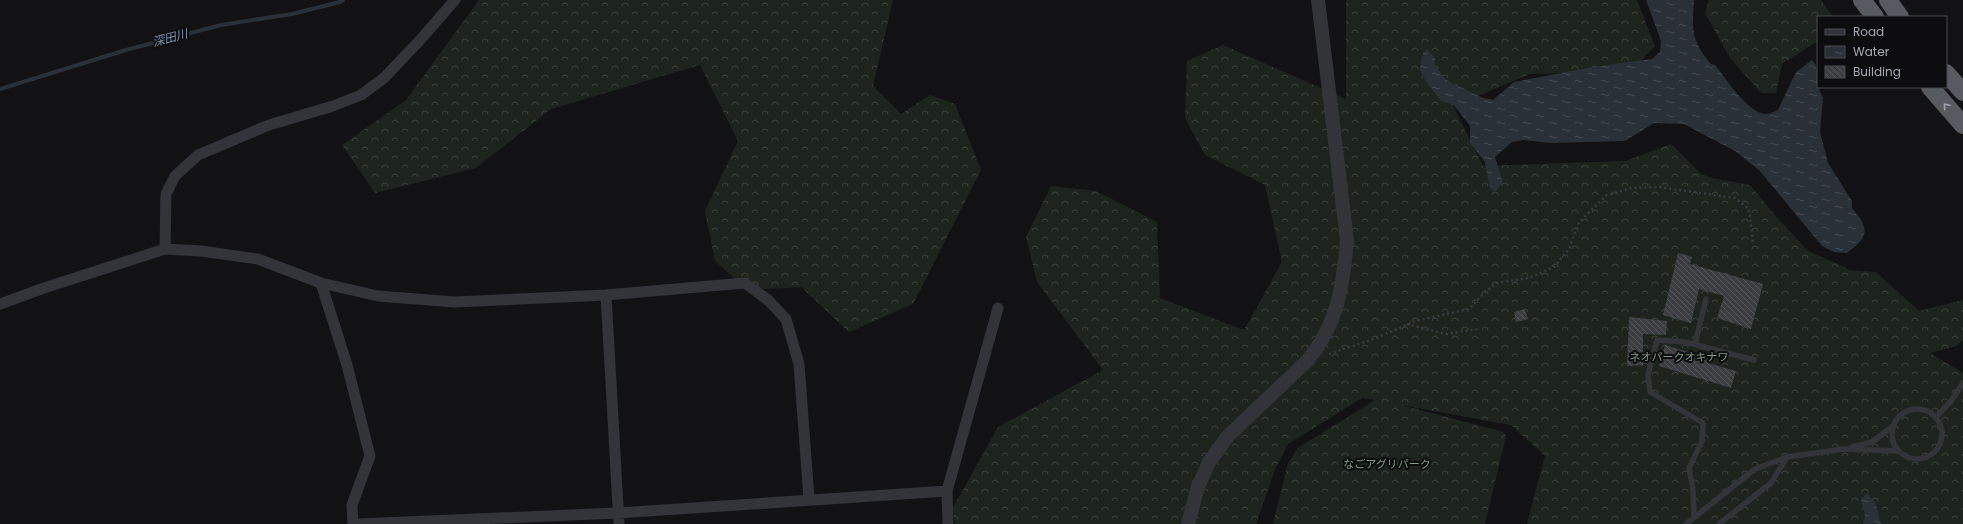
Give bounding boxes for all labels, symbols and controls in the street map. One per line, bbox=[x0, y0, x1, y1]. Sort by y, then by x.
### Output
legend bbox=[1817, 16, 1947, 88]
text: Road bbox=[1853, 23, 1884, 40]
water label: 深田川 bbox=[150, 24, 191, 50]
text: Water bbox=[1853, 43, 1890, 60]
text: Building bbox=[1853, 63, 1901, 80]
one-way arrow bbox=[1944, 103, 1951, 111]
park label: ネオパークオキナワ bbox=[1630, 349, 1729, 365]
park label: なごアグリパーク bbox=[1343, 456, 1431, 472]

